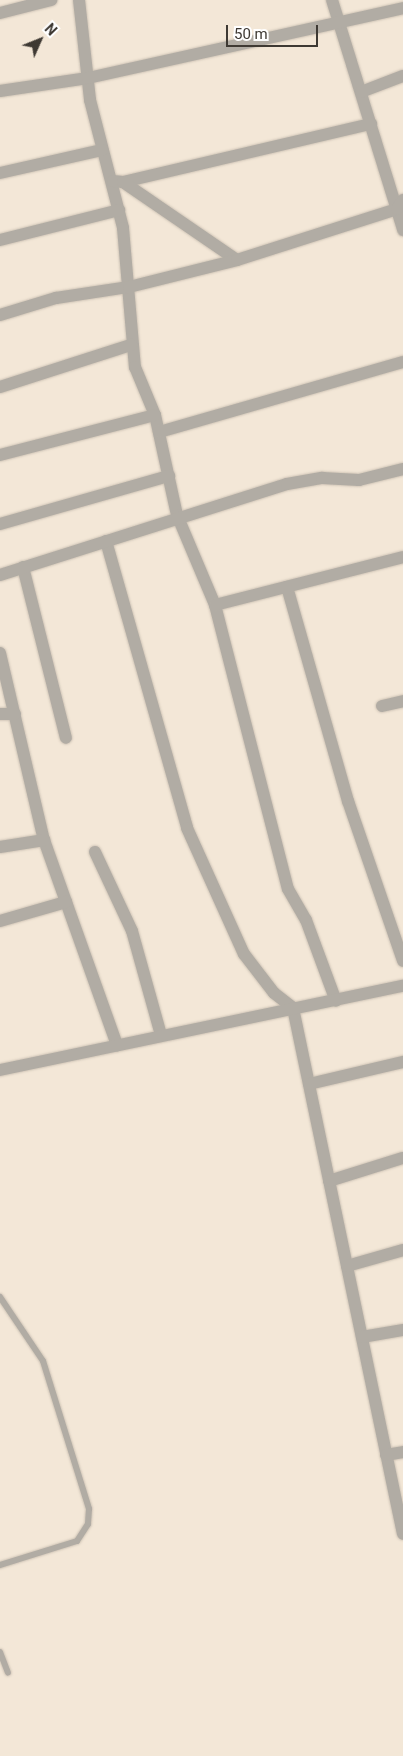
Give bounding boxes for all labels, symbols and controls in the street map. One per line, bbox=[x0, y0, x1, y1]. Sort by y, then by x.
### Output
north arrow bbox=[15, 15, 65, 65]
scale bar bbox=[228, 15, 320, 47]
text: N bbox=[42, 20, 60, 39]
text: 50 m bbox=[234, 25, 268, 43]

